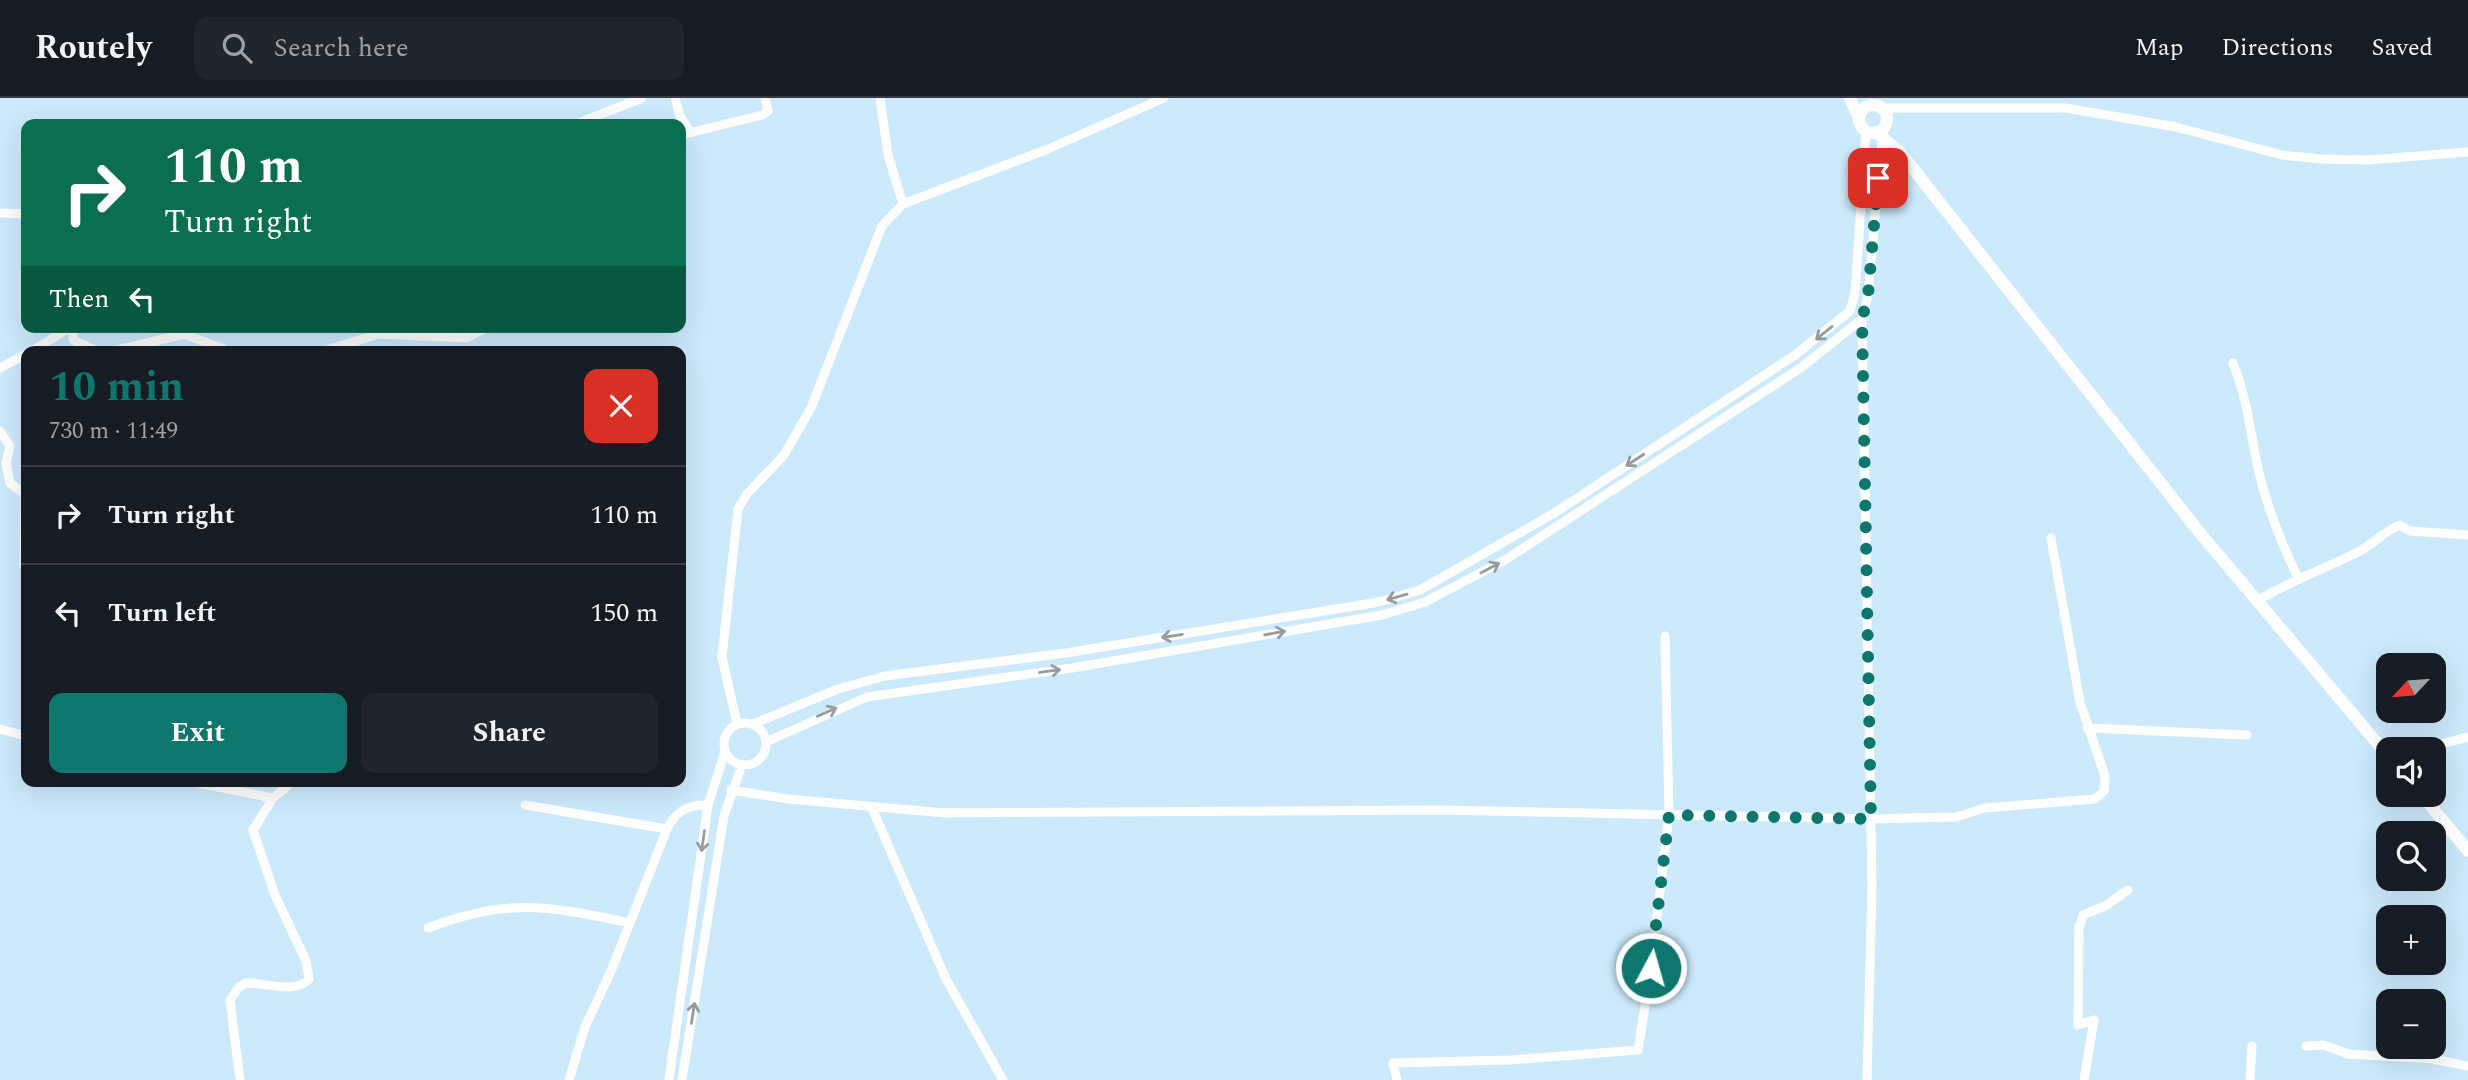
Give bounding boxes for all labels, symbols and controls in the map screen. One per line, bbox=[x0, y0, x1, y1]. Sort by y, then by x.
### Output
search box bbox=[194, 17, 684, 80]
text: Routely bbox=[35, 23, 152, 73]
text: Search here bbox=[274, 28, 409, 68]
icon: search bbox=[218, 29, 256, 67]
text: Map bbox=[2135, 30, 2183, 66]
text: Directions bbox=[2221, 30, 2333, 66]
text: Saved bbox=[2371, 30, 2433, 66]
text: 110 m bbox=[164, 130, 303, 205]
icon: right bbox=[49, 147, 140, 238]
pin bbox=[1848, 148, 1908, 208]
icon: arrive bbox=[1859, 159, 1897, 197]
text: Turn right bbox=[164, 198, 312, 247]
text: Then bbox=[49, 279, 109, 319]
icon: left bbox=[123, 280, 161, 318]
one-way arrow bbox=[1816, 325, 1834, 341]
text: 10 min bbox=[49, 356, 184, 419]
button: close bbox=[584, 369, 658, 443]
text: 730 m · 11:49 bbox=[49, 414, 178, 449]
one-way arrow bbox=[1626, 453, 1646, 467]
text: Turn right bbox=[108, 495, 235, 535]
text: 110 m bbox=[590, 495, 658, 535]
icon: right bbox=[49, 496, 87, 534]
one-way arrow bbox=[1479, 561, 1500, 574]
one-way arrow bbox=[1386, 592, 1408, 605]
text: Turn left bbox=[108, 593, 216, 633]
text: 150 m bbox=[590, 593, 658, 633]
icon: left bbox=[49, 594, 87, 632]
one-way arrow bbox=[1263, 626, 1285, 640]
one-way arrow bbox=[1162, 630, 1184, 643]
north arrow bbox=[2376, 653, 2446, 723]
map controls bbox=[2376, 653, 2446, 1059]
one-way arrow bbox=[1038, 664, 1061, 677]
button: Exit bbox=[49, 693, 347, 773]
button: Share bbox=[361, 693, 658, 773]
one-way arrow bbox=[816, 705, 838, 718]
button: sound bbox=[2376, 737, 2446, 807]
button: search bbox=[2376, 821, 2446, 891]
one-way arrow bbox=[696, 830, 709, 852]
button: + bbox=[2376, 905, 2446, 975]
position arrow bbox=[1614, 931, 1688, 1005]
button: − bbox=[2376, 989, 2446, 1059]
one-way arrow bbox=[687, 1002, 700, 1024]

